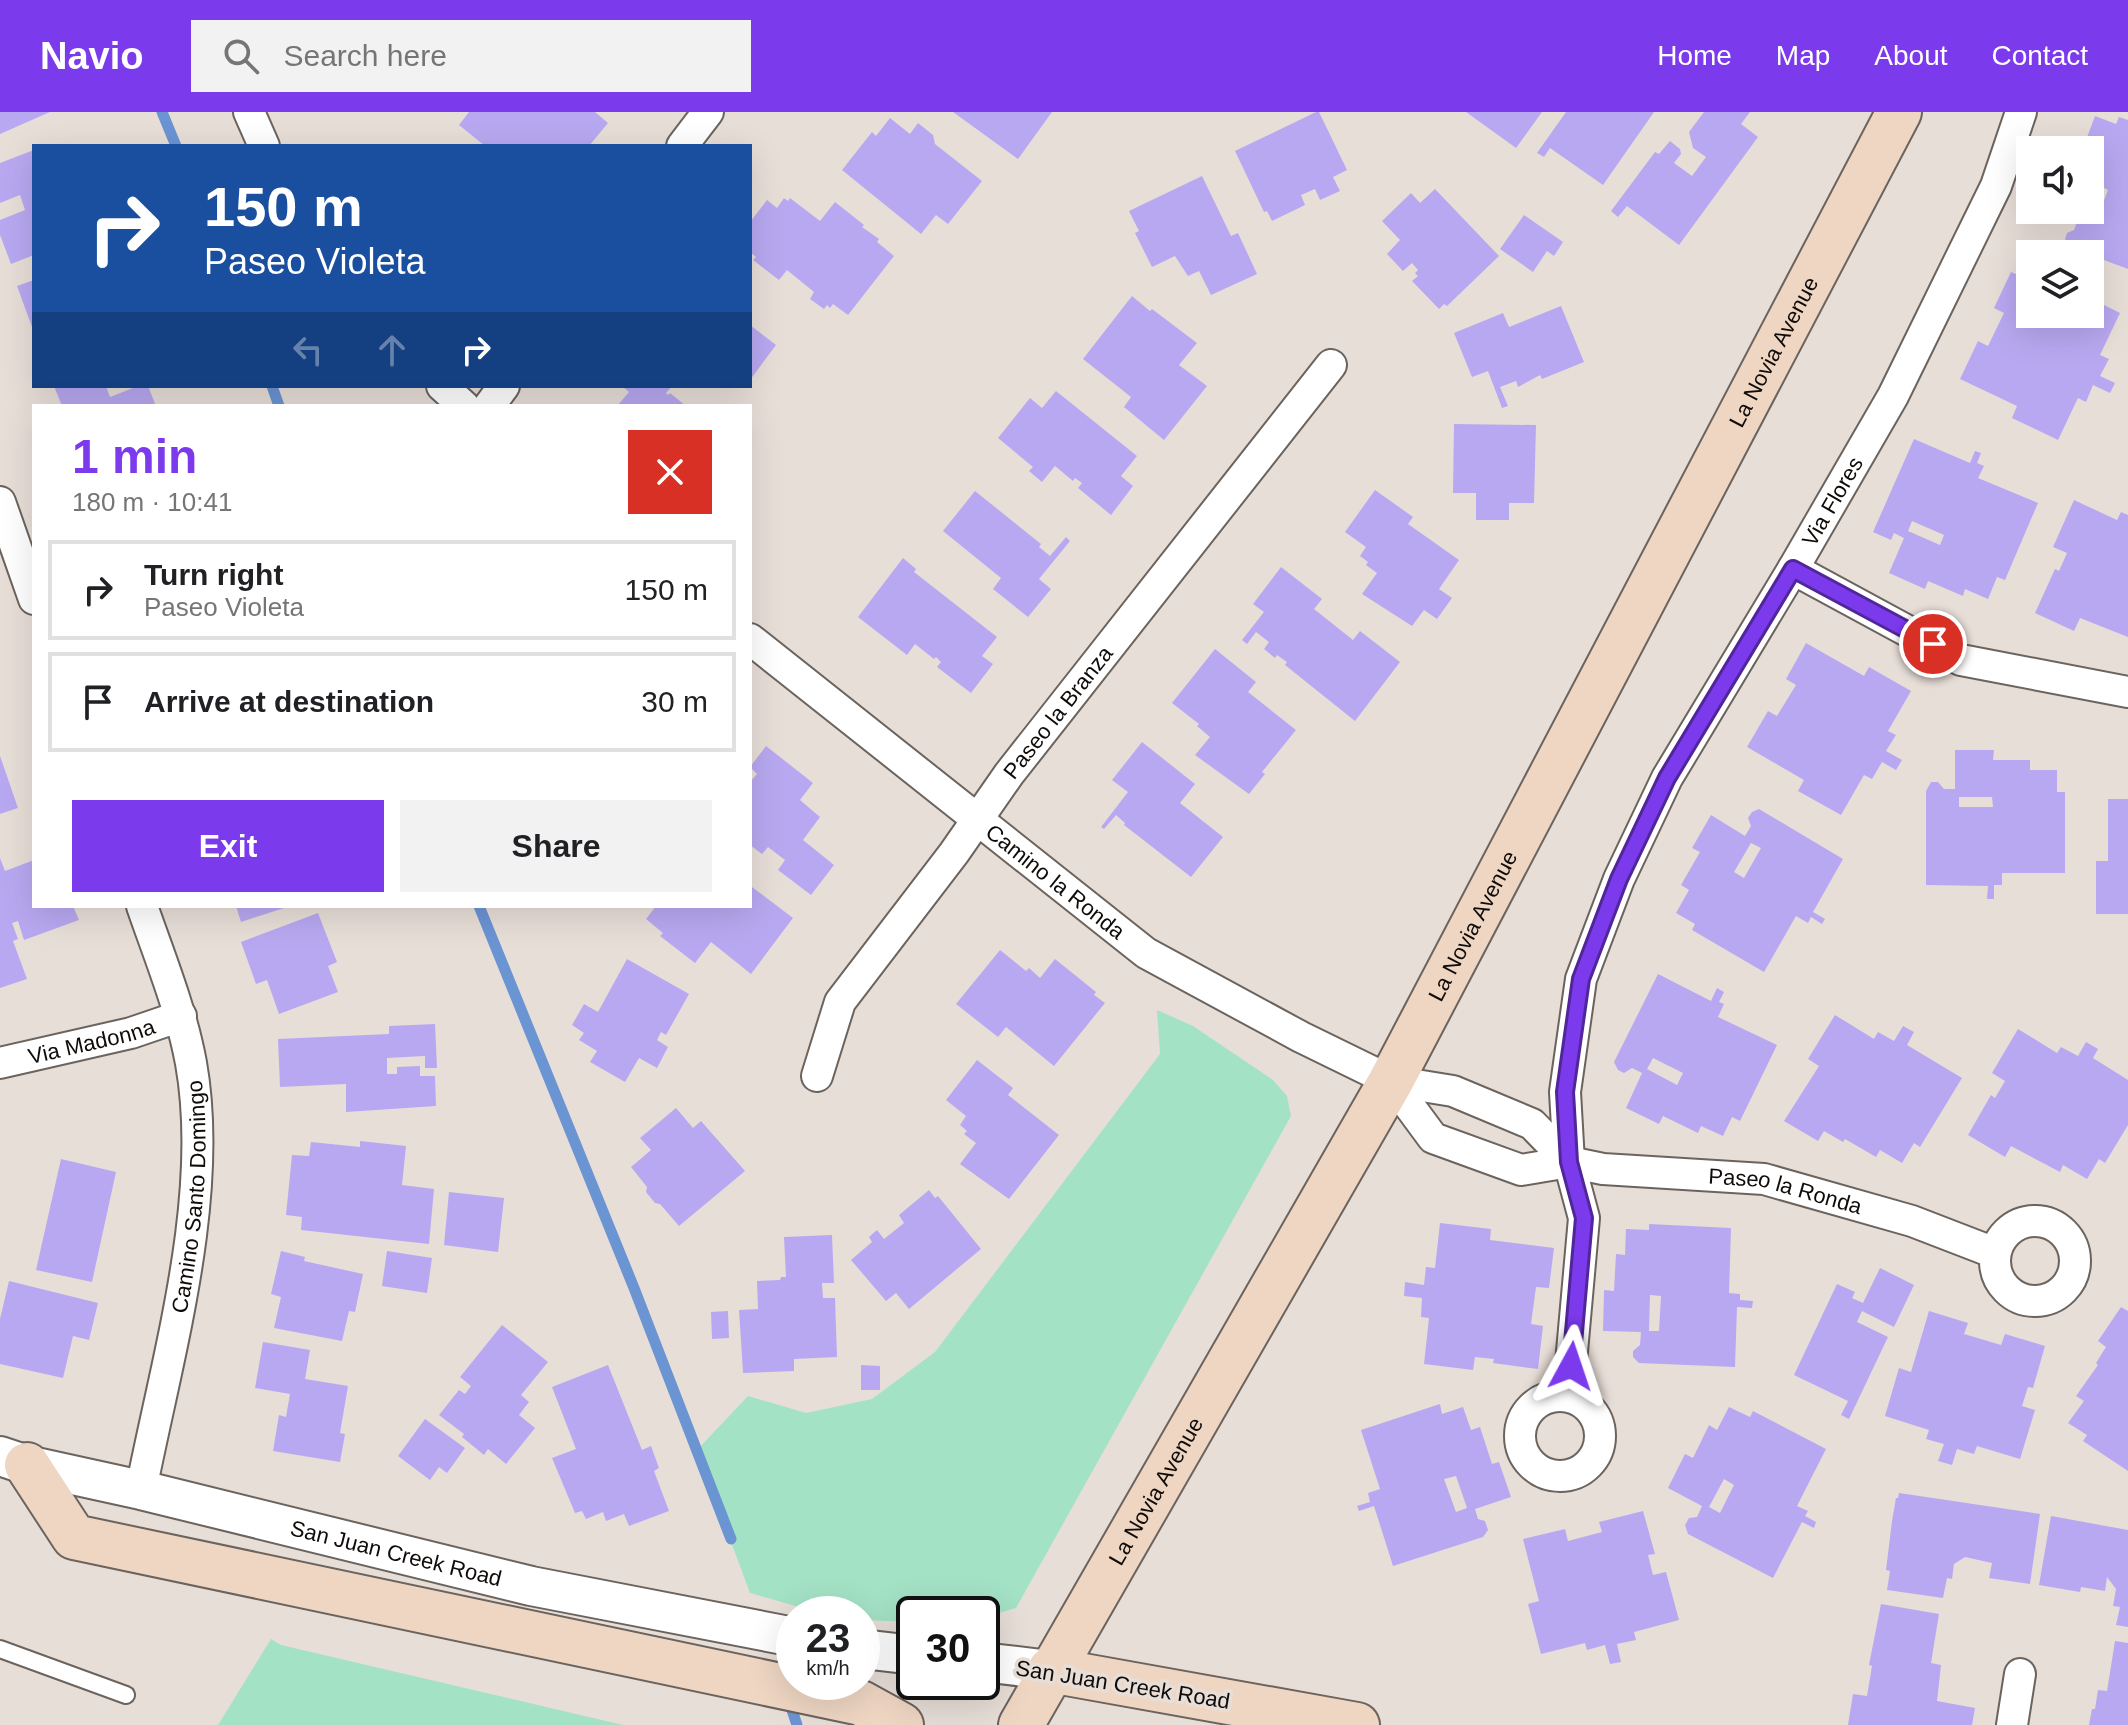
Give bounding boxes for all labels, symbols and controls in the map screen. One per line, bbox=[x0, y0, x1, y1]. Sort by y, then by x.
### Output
search box bbox=[191, 20, 751, 92]
icon: search bbox=[219, 34, 263, 78]
text: Navio bbox=[40, 35, 143, 77]
text: Search here bbox=[283, 39, 447, 72]
text: Home bbox=[1657, 40, 1732, 71]
text: Map bbox=[1776, 40, 1830, 71]
text: About bbox=[1874, 40, 1948, 71]
text: Contact bbox=[1992, 40, 2088, 71]
map controls bbox=[2016, 136, 2104, 328]
button: sound bbox=[2016, 136, 2104, 224]
text: 150 m bbox=[204, 175, 363, 238]
icon: right bbox=[72, 176, 176, 280]
button: layers bbox=[2016, 240, 2104, 328]
text: Paseo Violeta bbox=[204, 241, 426, 282]
street label: La Novia Avenue bbox=[1724, 273, 1823, 431]
icon: left bbox=[286, 328, 330, 372]
icon: ahead bbox=[370, 328, 414, 372]
icon: right bbox=[454, 328, 498, 372]
text: 1 min bbox=[72, 430, 197, 483]
button: close bbox=[628, 430, 712, 514]
street label: Via Flores bbox=[1797, 453, 1868, 551]
text: 180 m · 10:41 bbox=[72, 487, 232, 517]
text: Turn right bbox=[144, 558, 283, 591]
icon: right bbox=[76, 568, 120, 612]
text: 150 m bbox=[625, 573, 708, 606]
text: Paseo Violeta bbox=[144, 592, 304, 622]
pin bbox=[1899, 610, 1967, 678]
icon: arrive bbox=[1911, 622, 1955, 666]
street label: Paseo la Branza bbox=[998, 641, 1118, 784]
icon: arrive bbox=[76, 680, 120, 724]
text: Arrive at destination bbox=[144, 685, 434, 718]
text: 30 m bbox=[641, 685, 708, 718]
button: Exit bbox=[72, 800, 384, 892]
button: Share bbox=[400, 800, 712, 892]
street label: Camino la Ronda bbox=[981, 819, 1130, 945]
street label: La Novia Avenue bbox=[1423, 847, 1522, 1005]
street label: Via Madonna bbox=[26, 1014, 159, 1069]
street label: Camino Santo Domingo bbox=[167, 1079, 211, 1315]
street label: Paseo la Ronda bbox=[1708, 1164, 1865, 1219]
position arrow bbox=[1529, 1324, 1613, 1408]
street label: La Novia Avenue bbox=[1104, 1413, 1208, 1569]
street label: San Juan Creek Road bbox=[288, 1515, 504, 1591]
speed limit sign: 30 bbox=[896, 1596, 1000, 1700]
text: 23 bbox=[806, 1616, 850, 1660]
street label: San Juan Creek Road bbox=[1014, 1655, 1232, 1714]
text: km/h bbox=[806, 1657, 850, 1679]

